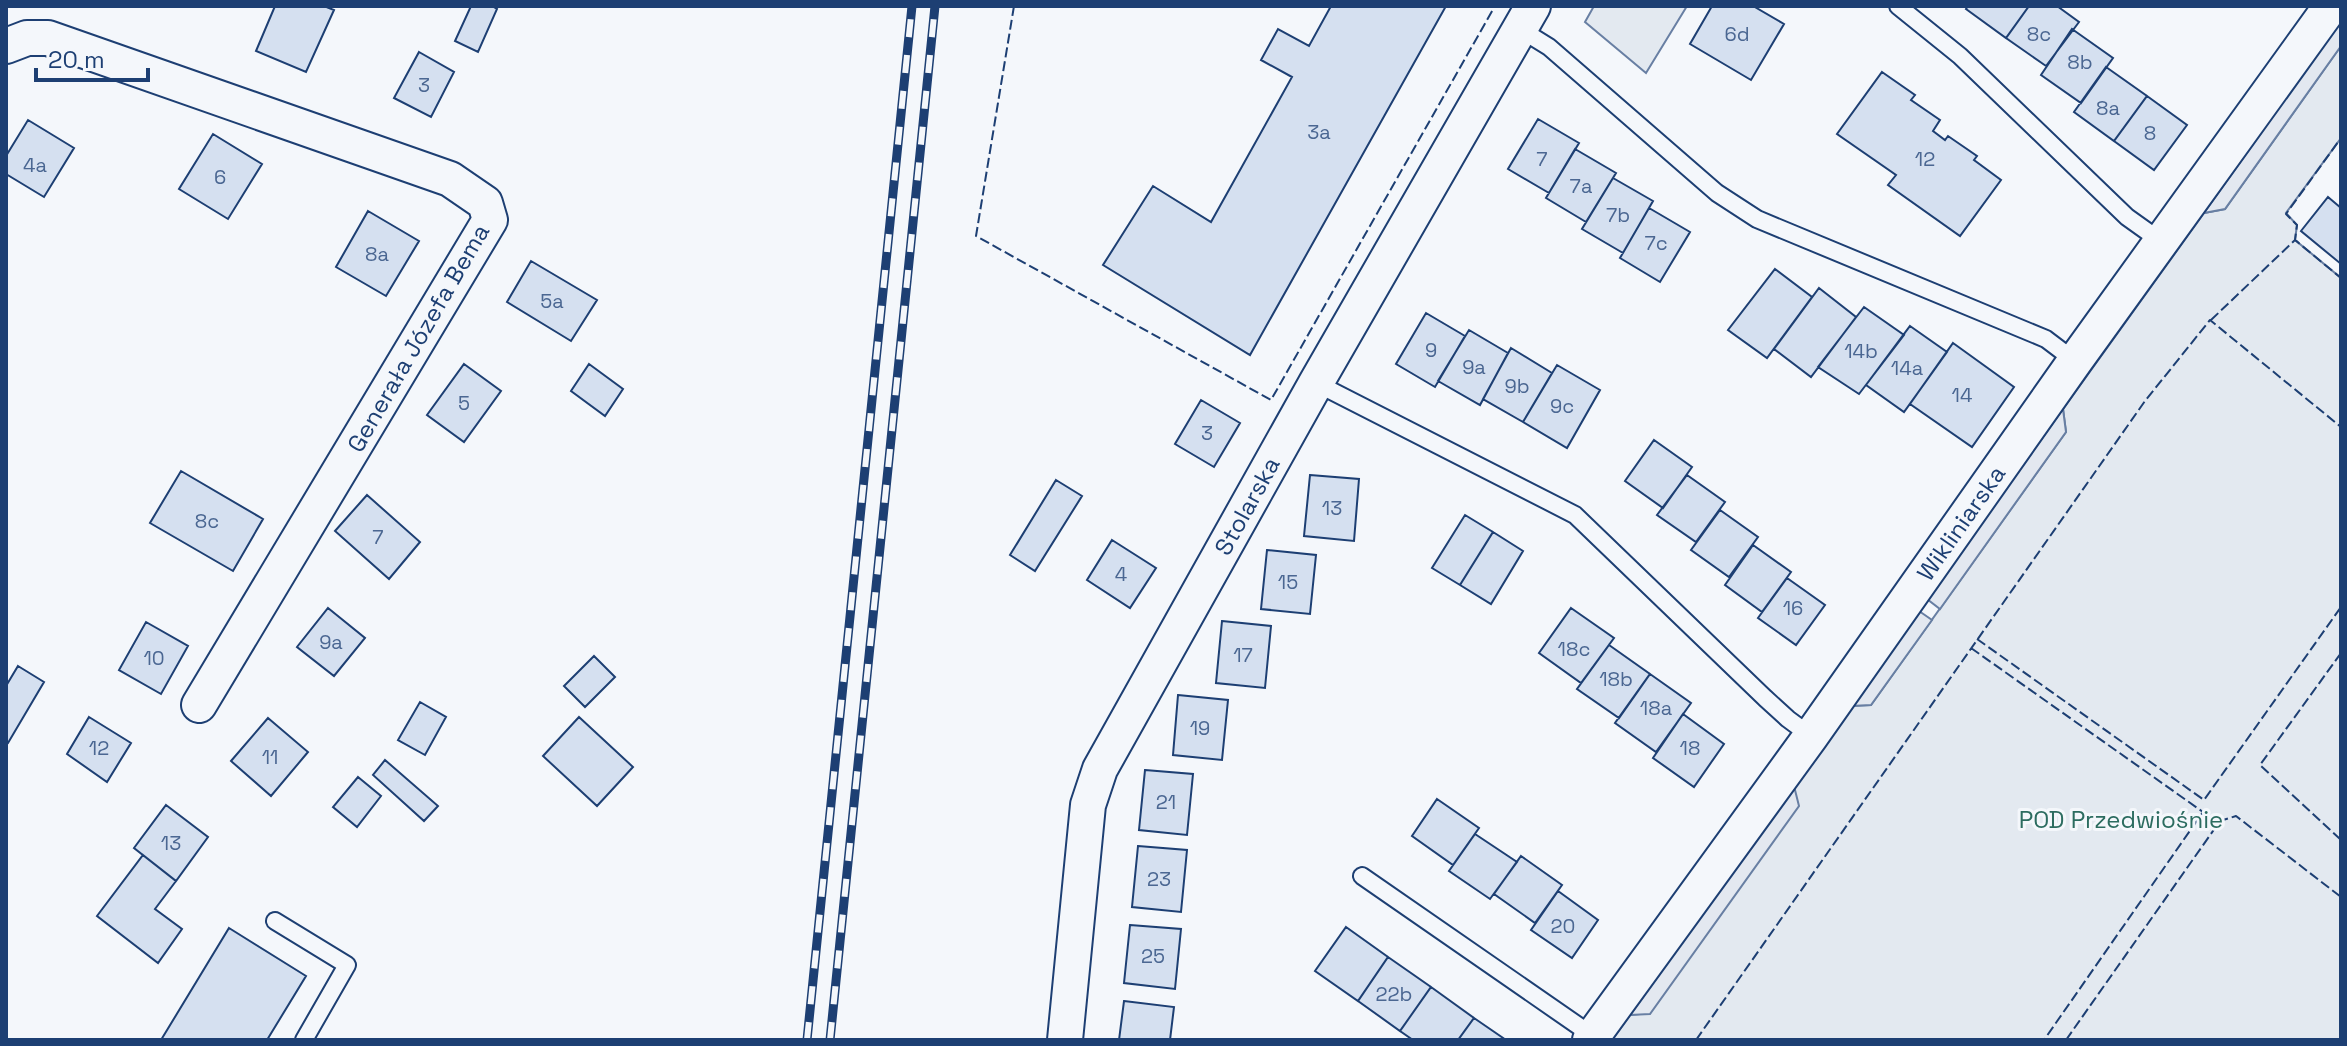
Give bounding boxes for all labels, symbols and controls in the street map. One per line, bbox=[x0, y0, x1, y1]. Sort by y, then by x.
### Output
house number: 6d bbox=[1724, 21, 1750, 47]
house number: 8c bbox=[2027, 21, 2051, 47]
scale bar bbox=[36, 32, 148, 82]
text: 20 m bbox=[48, 44, 105, 75]
house number: 8b bbox=[2067, 49, 2093, 75]
house number: 3 bbox=[418, 72, 430, 98]
house number: 8a bbox=[2096, 95, 2120, 121]
house number: 3a bbox=[1307, 119, 1331, 145]
house number: 8 bbox=[2144, 120, 2156, 146]
house number: 7 bbox=[1536, 146, 1548, 172]
house number: 12 bbox=[1915, 146, 1935, 172]
house number: 4a bbox=[23, 152, 47, 178]
house number: 6 bbox=[214, 164, 226, 190]
house number: 7a bbox=[1570, 173, 1592, 199]
house number: 7b bbox=[1606, 202, 1630, 228]
street label: Generała Józefa Bema bbox=[340, 218, 496, 458]
house number: 7c bbox=[1644, 230, 1668, 256]
house number: 8a bbox=[365, 241, 389, 267]
house number: 5a bbox=[540, 288, 564, 314]
house number: 9 bbox=[1425, 337, 1437, 363]
house number: 14b bbox=[1844, 338, 1878, 364]
house number: 9a bbox=[1462, 354, 1486, 380]
house number: 14a bbox=[1891, 355, 1923, 381]
house number: 9b bbox=[1504, 373, 1530, 399]
house number: 14 bbox=[1952, 382, 1972, 408]
house number: 5 bbox=[458, 390, 470, 416]
house number: 9c bbox=[1550, 393, 1574, 419]
house number: 3 bbox=[1201, 420, 1213, 446]
street label: Stolarska bbox=[1207, 451, 1287, 561]
street label: Wikliniarska bbox=[1910, 459, 2012, 587]
house number: 13 bbox=[1322, 495, 1342, 521]
house number: 8c bbox=[195, 508, 219, 534]
house number: 7 bbox=[372, 524, 384, 550]
house number: 4 bbox=[1115, 561, 1127, 587]
house number: 15 bbox=[1278, 569, 1298, 595]
house number: 16 bbox=[1783, 595, 1803, 621]
house number: 9a bbox=[319, 629, 343, 655]
house number: 18c bbox=[1558, 636, 1590, 662]
house number: 17 bbox=[1233, 642, 1253, 668]
house number: 10 bbox=[143, 645, 165, 671]
house number: 18b bbox=[1599, 666, 1633, 692]
house number: 18a bbox=[1640, 695, 1672, 721]
house number: 19 bbox=[1190, 715, 1210, 741]
house number: 12 bbox=[89, 735, 109, 761]
house number: 18 bbox=[1680, 735, 1700, 761]
house number: 11 bbox=[262, 744, 278, 770]
house number: 21 bbox=[1156, 789, 1176, 815]
park label: POD Przedwiośnie bbox=[2019, 804, 2223, 835]
house number: 13 bbox=[161, 830, 181, 856]
house number: 23 bbox=[1147, 866, 1171, 892]
house number: 20 bbox=[1551, 913, 1575, 939]
house number: 25 bbox=[1141, 943, 1165, 969]
house number: 22b bbox=[1376, 981, 1413, 1007]

